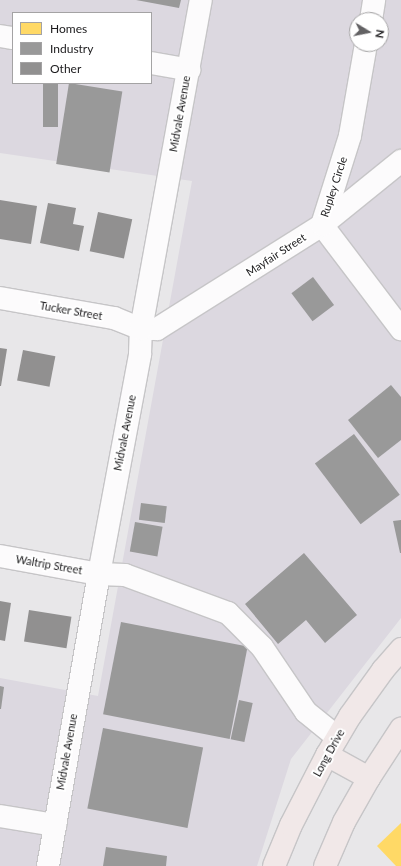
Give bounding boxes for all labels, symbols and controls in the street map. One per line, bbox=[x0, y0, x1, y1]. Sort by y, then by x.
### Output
legend bbox=[12, 12, 152, 84]
north arrow bbox=[349, 12, 389, 52]
text: Homes bbox=[50, 21, 87, 36]
text: N bbox=[373, 29, 387, 39]
text: Industry bbox=[50, 41, 93, 56]
text: Other bbox=[50, 61, 81, 76]
street label: Midvale Avenue bbox=[167, 75, 193, 153]
street label: Rupley Circle bbox=[318, 155, 350, 219]
street label: Mayfair Street bbox=[244, 231, 308, 279]
street label: Tucker Street bbox=[39, 299, 103, 323]
street label: Midvale Avenue bbox=[111, 394, 139, 472]
street label: Waltrip Street bbox=[15, 553, 83, 577]
street label: Midvale Avenue bbox=[54, 713, 80, 791]
street label: Long Drive bbox=[311, 727, 347, 779]

